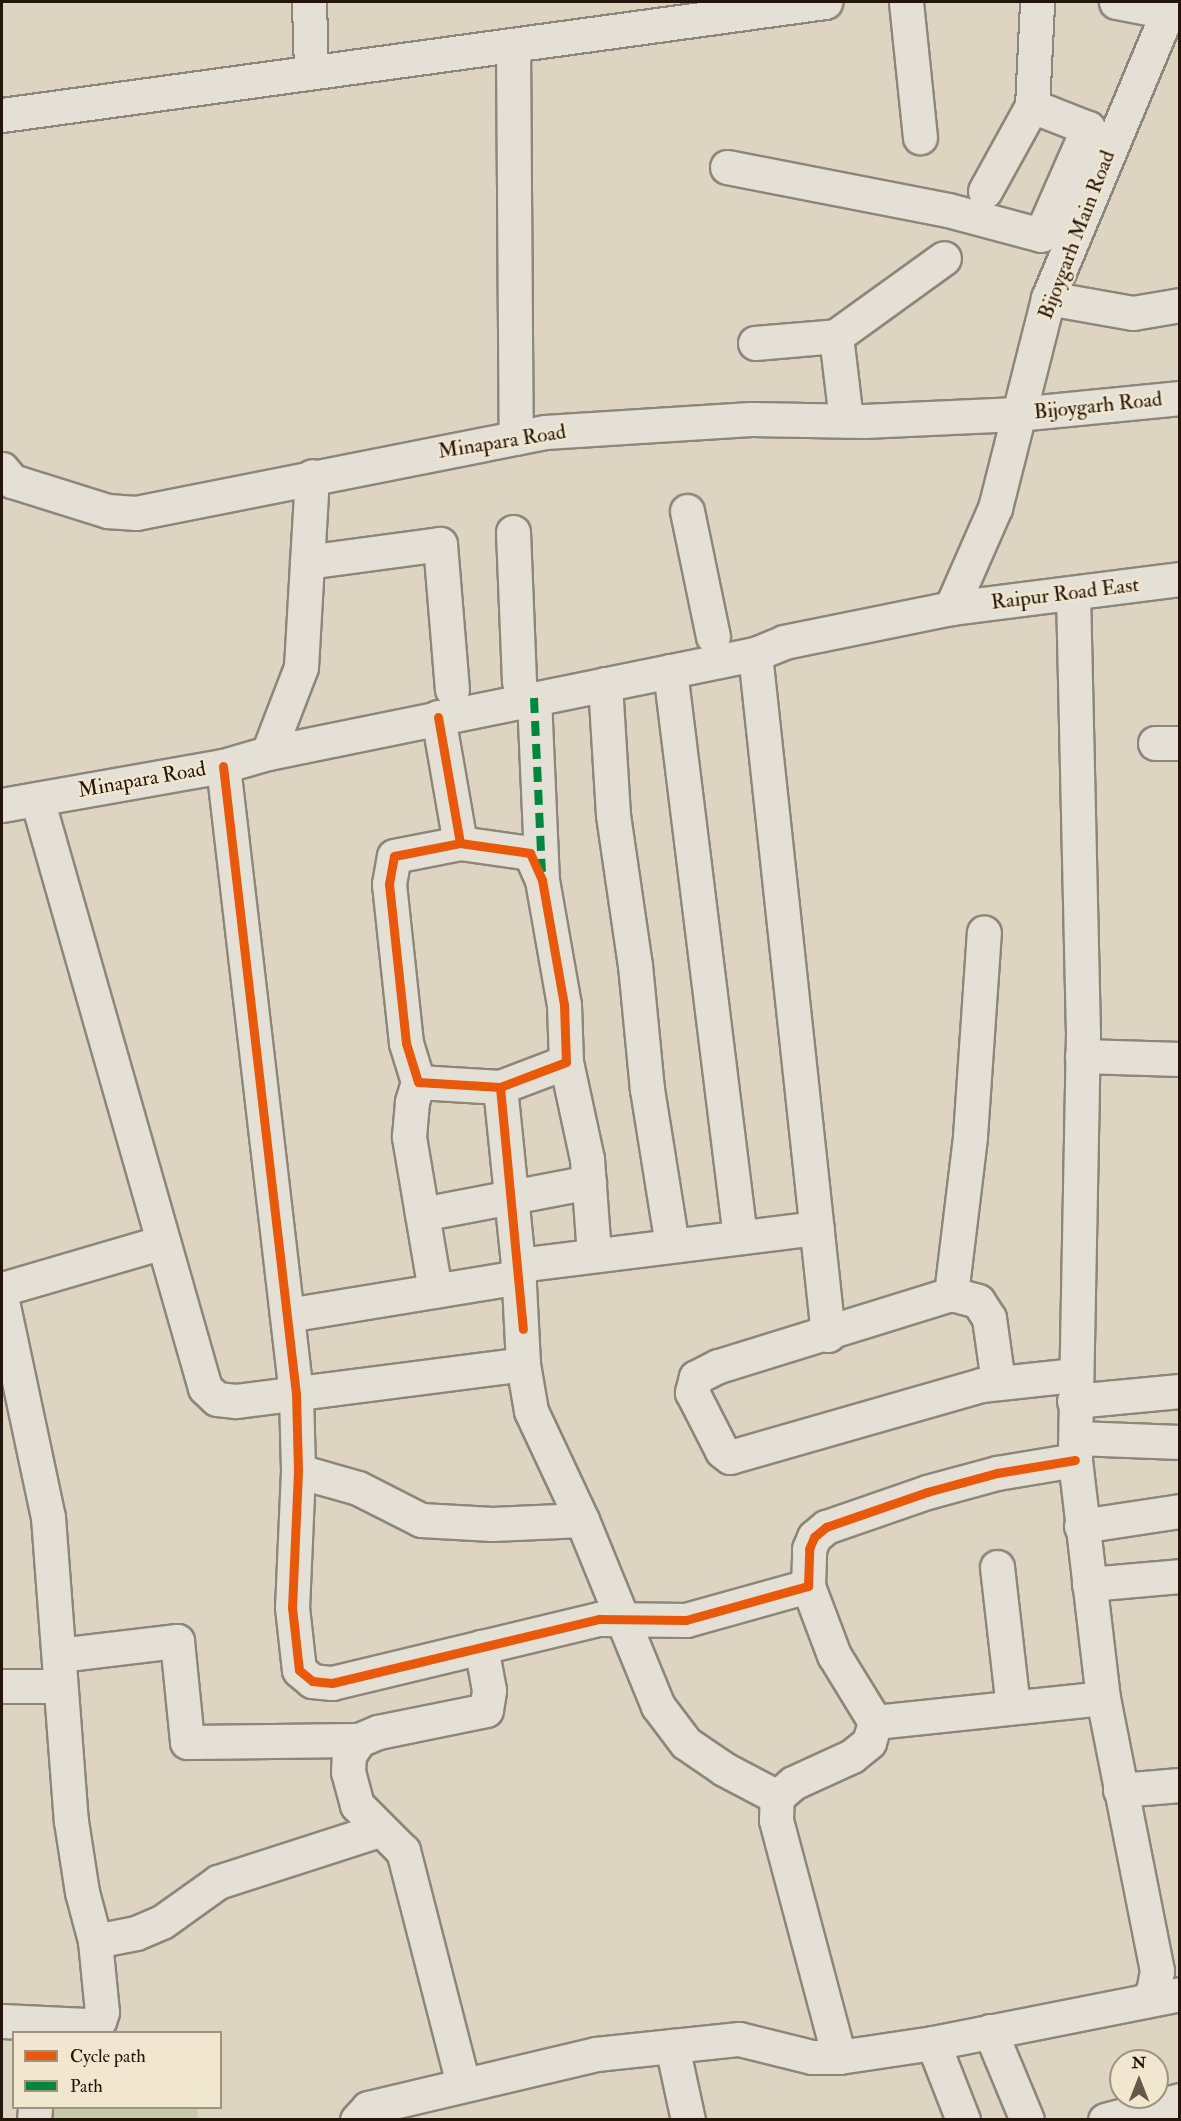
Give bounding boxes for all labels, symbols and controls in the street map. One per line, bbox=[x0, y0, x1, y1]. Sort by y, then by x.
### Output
street label: Bijoygarh Main Road bbox=[1033, 147, 1121, 323]
street label: Bijoygarh Road bbox=[1032, 387, 1164, 425]
street label: Minapara Road bbox=[436, 419, 568, 465]
street label: Raipur Road East bbox=[990, 572, 1140, 616]
street label: Minapara Road bbox=[76, 756, 208, 804]
legend bbox=[12, 2031, 222, 2109]
text: Cycle path bbox=[70, 2045, 146, 2068]
north arrow bbox=[1109, 2049, 1169, 2109]
text: N bbox=[1132, 2053, 1146, 2073]
text: Path bbox=[70, 2075, 103, 2098]

